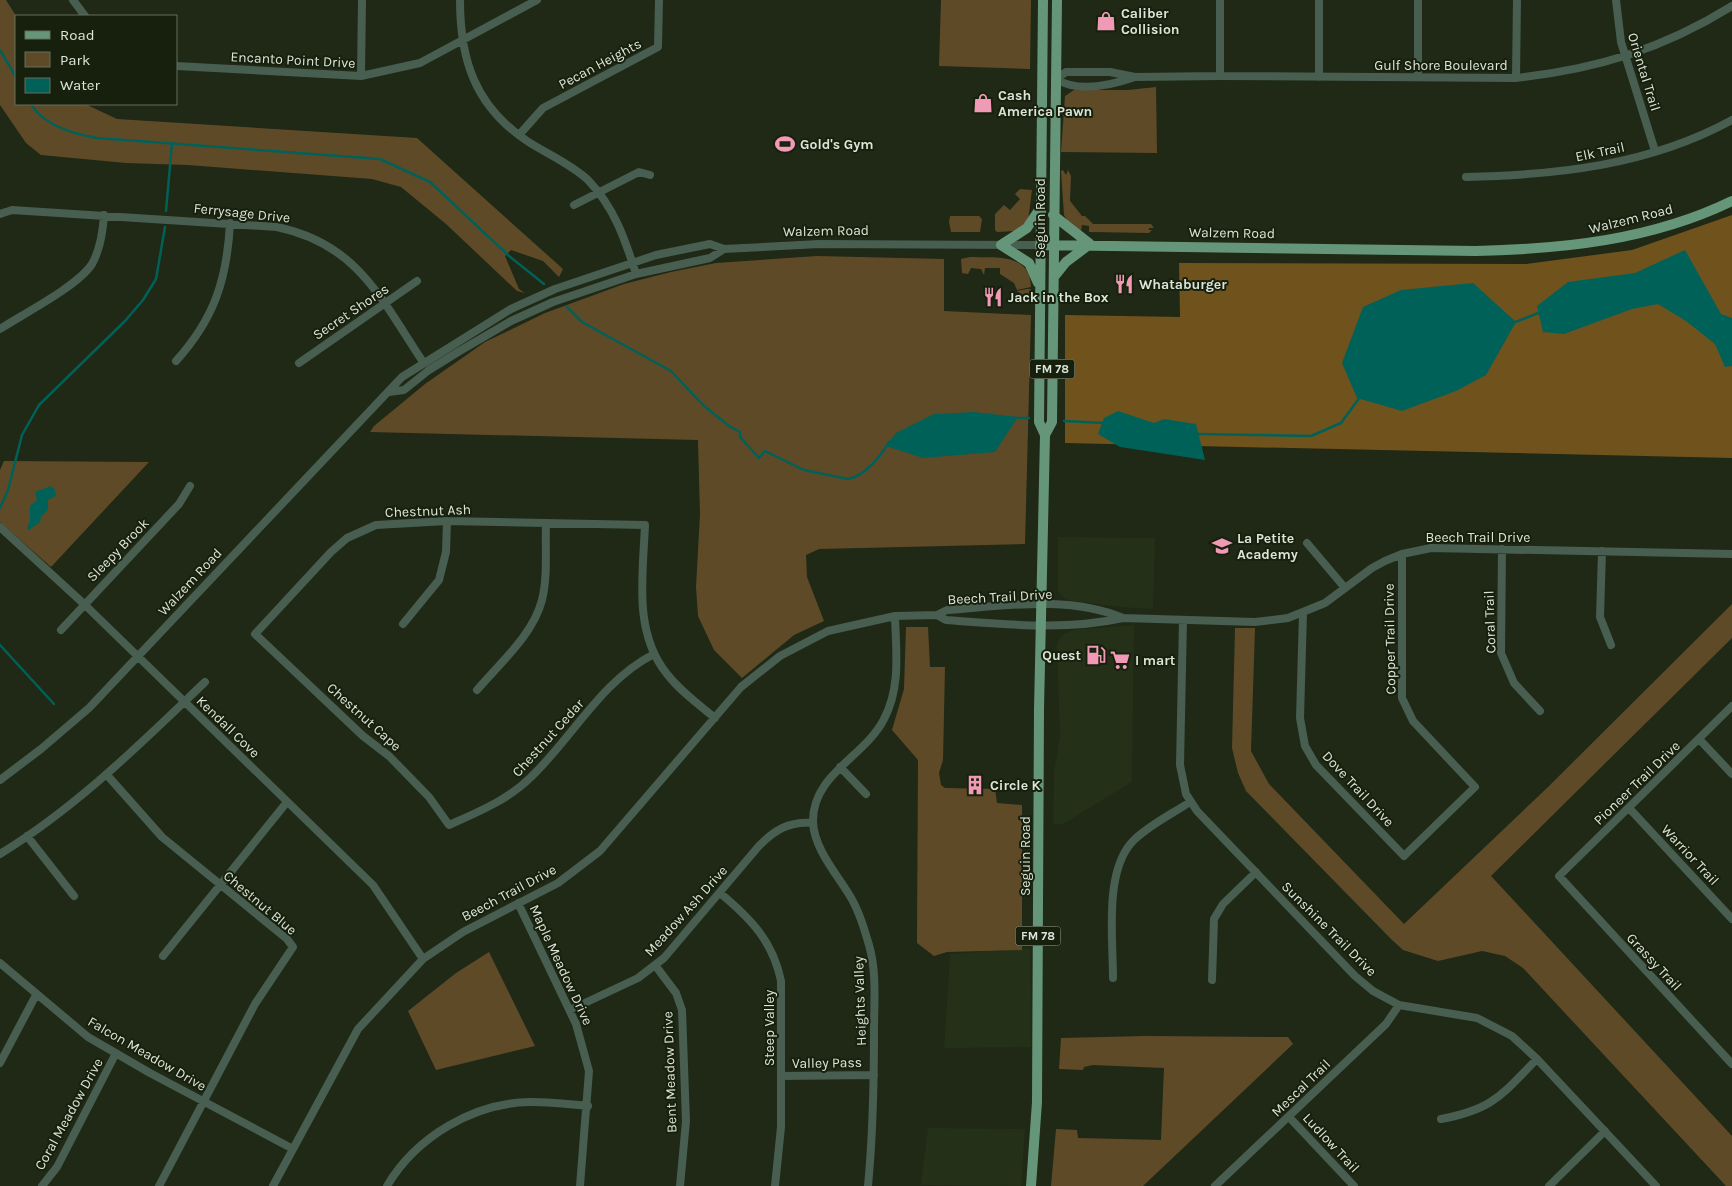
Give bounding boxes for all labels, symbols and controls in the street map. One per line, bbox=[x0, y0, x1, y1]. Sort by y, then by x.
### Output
place label: Caliber Collision bbox=[1121, 5, 1180, 38]
shop icon: Caliber Collision bbox=[1095, 10, 1117, 32]
legend bbox=[15, 15, 178, 105]
text: Road bbox=[60, 26, 95, 44]
street label: Oriental Trail bbox=[1624, 31, 1664, 113]
street label: Pecan Heights bbox=[556, 35, 644, 93]
street label: Encanto Point Drive bbox=[230, 48, 356, 72]
text: Park bbox=[60, 51, 90, 69]
street label: Gulf Shore Boulevard bbox=[1374, 57, 1508, 74]
text: Water bbox=[60, 76, 101, 94]
place label: Cash America Pawn bbox=[998, 87, 1092, 120]
shop icon: Cash America Pawn bbox=[972, 92, 994, 114]
sports icon: Gold's Gym bbox=[774, 133, 796, 155]
place label: Gold's Gym bbox=[800, 136, 874, 153]
street label: Elk Trail bbox=[1574, 139, 1626, 165]
street label: Seguin Road bbox=[1032, 178, 1049, 258]
street label: Ferrysage Drive bbox=[193, 199, 291, 227]
street label: Walzem Road bbox=[1587, 200, 1675, 238]
street label: Walzem Road bbox=[783, 222, 869, 240]
street label: Walzem Road bbox=[1189, 224, 1275, 242]
restaurant icon: Whataburger bbox=[1113, 273, 1135, 295]
place label: Whataburger bbox=[1139, 276, 1227, 293]
street label: Secret Shores bbox=[310, 280, 392, 344]
restaurant icon: Jack in the Box bbox=[982, 286, 1004, 308]
place label: Jack in the Box bbox=[1008, 289, 1109, 306]
road number: FM 78 bbox=[1030, 359, 1074, 378]
street label: Chestnut Ash bbox=[385, 501, 471, 521]
street label: Sleepy Brook bbox=[83, 515, 153, 585]
street label: Beech Trail Drive bbox=[1426, 529, 1530, 546]
place label: La Petite Academy bbox=[1237, 530, 1298, 563]
school or university icon: La Petite Academy bbox=[1211, 535, 1233, 557]
street label: Walzem Road bbox=[154, 545, 226, 619]
street label: Copper Trail Drive bbox=[1381, 583, 1399, 695]
street label: Beech Trail Drive bbox=[947, 586, 1053, 608]
street label: Coral Trail bbox=[1480, 590, 1500, 654]
fuel station icon: Quest bbox=[1085, 644, 1107, 666]
place label: Quest bbox=[1042, 647, 1081, 664]
supermarket icon: I mart bbox=[1109, 649, 1131, 671]
place label: I mart bbox=[1135, 652, 1176, 669]
street label: Chestnut Cape bbox=[323, 679, 405, 755]
street label: Kendall Cove bbox=[193, 692, 263, 762]
street label: Chestnut Cedar bbox=[508, 695, 588, 781]
street label: Pioneer Trail Drive bbox=[1590, 737, 1684, 829]
street label: Dove Trail Drive bbox=[1319, 748, 1397, 830]
building icon: Circle K bbox=[964, 774, 986, 796]
place label: Circle K bbox=[990, 777, 1042, 794]
street label: Seguin Road bbox=[1017, 816, 1034, 896]
street label: Warrior Trail bbox=[1658, 821, 1722, 889]
street label: Beech Trail Drive bbox=[459, 861, 559, 925]
street label: Meadow Ash Drive bbox=[641, 862, 731, 960]
street label: Chestnut Blue bbox=[220, 867, 300, 939]
street label: Sunshine Trail Drive bbox=[1278, 878, 1380, 980]
street label: Maple Meadow Drive bbox=[526, 902, 596, 1028]
road number: FM 78 bbox=[1016, 926, 1060, 946]
street label: Grassy Trail bbox=[1623, 930, 1685, 994]
street label: Heights Valley bbox=[850, 955, 870, 1046]
street label: Steep Valley bbox=[761, 989, 778, 1066]
street label: Bent Meadow Drive bbox=[659, 1011, 681, 1133]
street label: Falcon Meadow Drive bbox=[85, 1013, 209, 1095]
street label: Valley Pass bbox=[792, 1054, 862, 1072]
street label: Coral Meadow Drive bbox=[31, 1055, 107, 1173]
street label: Mescal Trail bbox=[1268, 1056, 1334, 1120]
street label: Ludlow Trail bbox=[1299, 1110, 1363, 1176]

